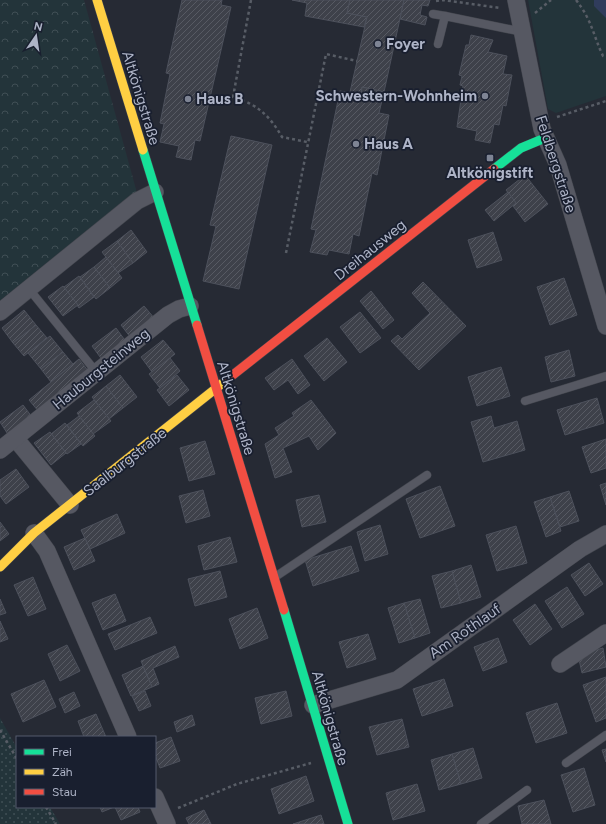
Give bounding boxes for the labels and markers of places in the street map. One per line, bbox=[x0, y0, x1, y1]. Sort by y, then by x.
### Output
place label: Foyer bbox=[386, 35, 425, 53]
marker: Foyer bbox=[373, 39, 383, 49]
place label: Schwestern-Wohnheim bbox=[315, 87, 477, 105]
place label: Haus B bbox=[196, 90, 244, 108]
marker: Schwestern-Wohnheim bbox=[480, 91, 490, 101]
marker: Haus B bbox=[183, 94, 193, 104]
place label: Haus A bbox=[364, 135, 413, 153]
marker: Haus A bbox=[351, 139, 361, 149]
marker: Altkönigstift bbox=[485, 153, 495, 163]
place label: Altkönigstift bbox=[446, 164, 534, 182]

